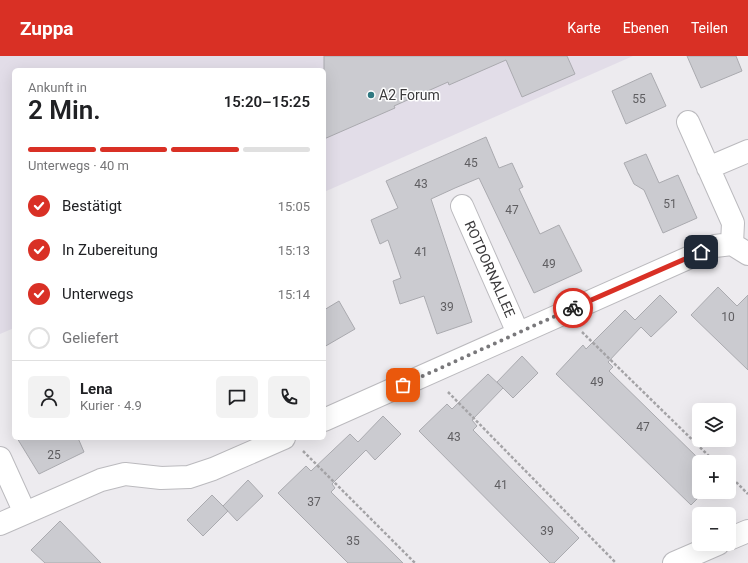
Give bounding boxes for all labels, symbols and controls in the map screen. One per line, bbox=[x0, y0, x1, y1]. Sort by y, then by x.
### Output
text: Zuppa bbox=[20, 17, 74, 40]
text: Karte bbox=[567, 20, 601, 36]
text: Ebenen bbox=[623, 20, 669, 36]
text: Teilen bbox=[691, 20, 728, 36]
text: Ankunft in bbox=[28, 80, 87, 95]
place label: A2 Forum bbox=[379, 87, 440, 103]
marker: A2 Forum bbox=[366, 90, 376, 100]
house number: 55 bbox=[632, 92, 646, 106]
text: 15:20–15:25 bbox=[224, 93, 310, 111]
text: 2 Min. bbox=[28, 95, 101, 125]
house number: 45 bbox=[464, 156, 478, 170]
text: Unterwegs · 40 m bbox=[28, 158, 129, 173]
house number: 43 bbox=[414, 177, 428, 191]
icon: check bbox=[28, 195, 50, 217]
text: Bestätigt bbox=[62, 197, 122, 215]
house number: 51 bbox=[663, 197, 677, 211]
text: 15:05 bbox=[278, 199, 310, 214]
house number: 47 bbox=[505, 203, 519, 217]
street label: ROTDORNALLEE bbox=[462, 218, 518, 320]
pin bbox=[684, 235, 718, 269]
icon: check bbox=[28, 239, 50, 261]
text: In Zubereitung bbox=[62, 241, 158, 259]
icon: home bbox=[690, 241, 712, 263]
text: 15:13 bbox=[278, 243, 310, 258]
house number: 41 bbox=[414, 245, 428, 259]
house number: 49 bbox=[542, 257, 556, 271]
icon: check bbox=[28, 283, 50, 305]
text: Unterwegs bbox=[62, 285, 133, 303]
text: 15:14 bbox=[278, 287, 310, 302]
courier bbox=[553, 288, 593, 328]
icon: bike bbox=[562, 297, 584, 319]
house number: 39 bbox=[440, 300, 454, 314]
house number: 10 bbox=[721, 310, 735, 324]
text: Geliefert bbox=[62, 329, 119, 347]
pin bbox=[386, 368, 420, 402]
icon: bag bbox=[392, 374, 414, 396]
house number: 49 bbox=[590, 375, 604, 389]
button: person bbox=[28, 376, 70, 418]
button: chat bbox=[216, 376, 258, 418]
button: phone bbox=[268, 376, 310, 418]
text: Lena bbox=[80, 380, 113, 398]
text: Kurier · 4.9 bbox=[80, 398, 142, 413]
map controls bbox=[692, 403, 736, 551]
button: layers bbox=[692, 403, 736, 447]
house number: 47 bbox=[636, 420, 650, 434]
house number: 43 bbox=[447, 430, 461, 444]
house number: 25 bbox=[47, 448, 61, 462]
button: + bbox=[692, 455, 736, 499]
house number: 41 bbox=[494, 478, 508, 492]
house number: 37 bbox=[307, 495, 321, 509]
button: − bbox=[692, 507, 736, 551]
house number: 39 bbox=[540, 524, 554, 538]
house number: 35 bbox=[346, 534, 360, 548]

